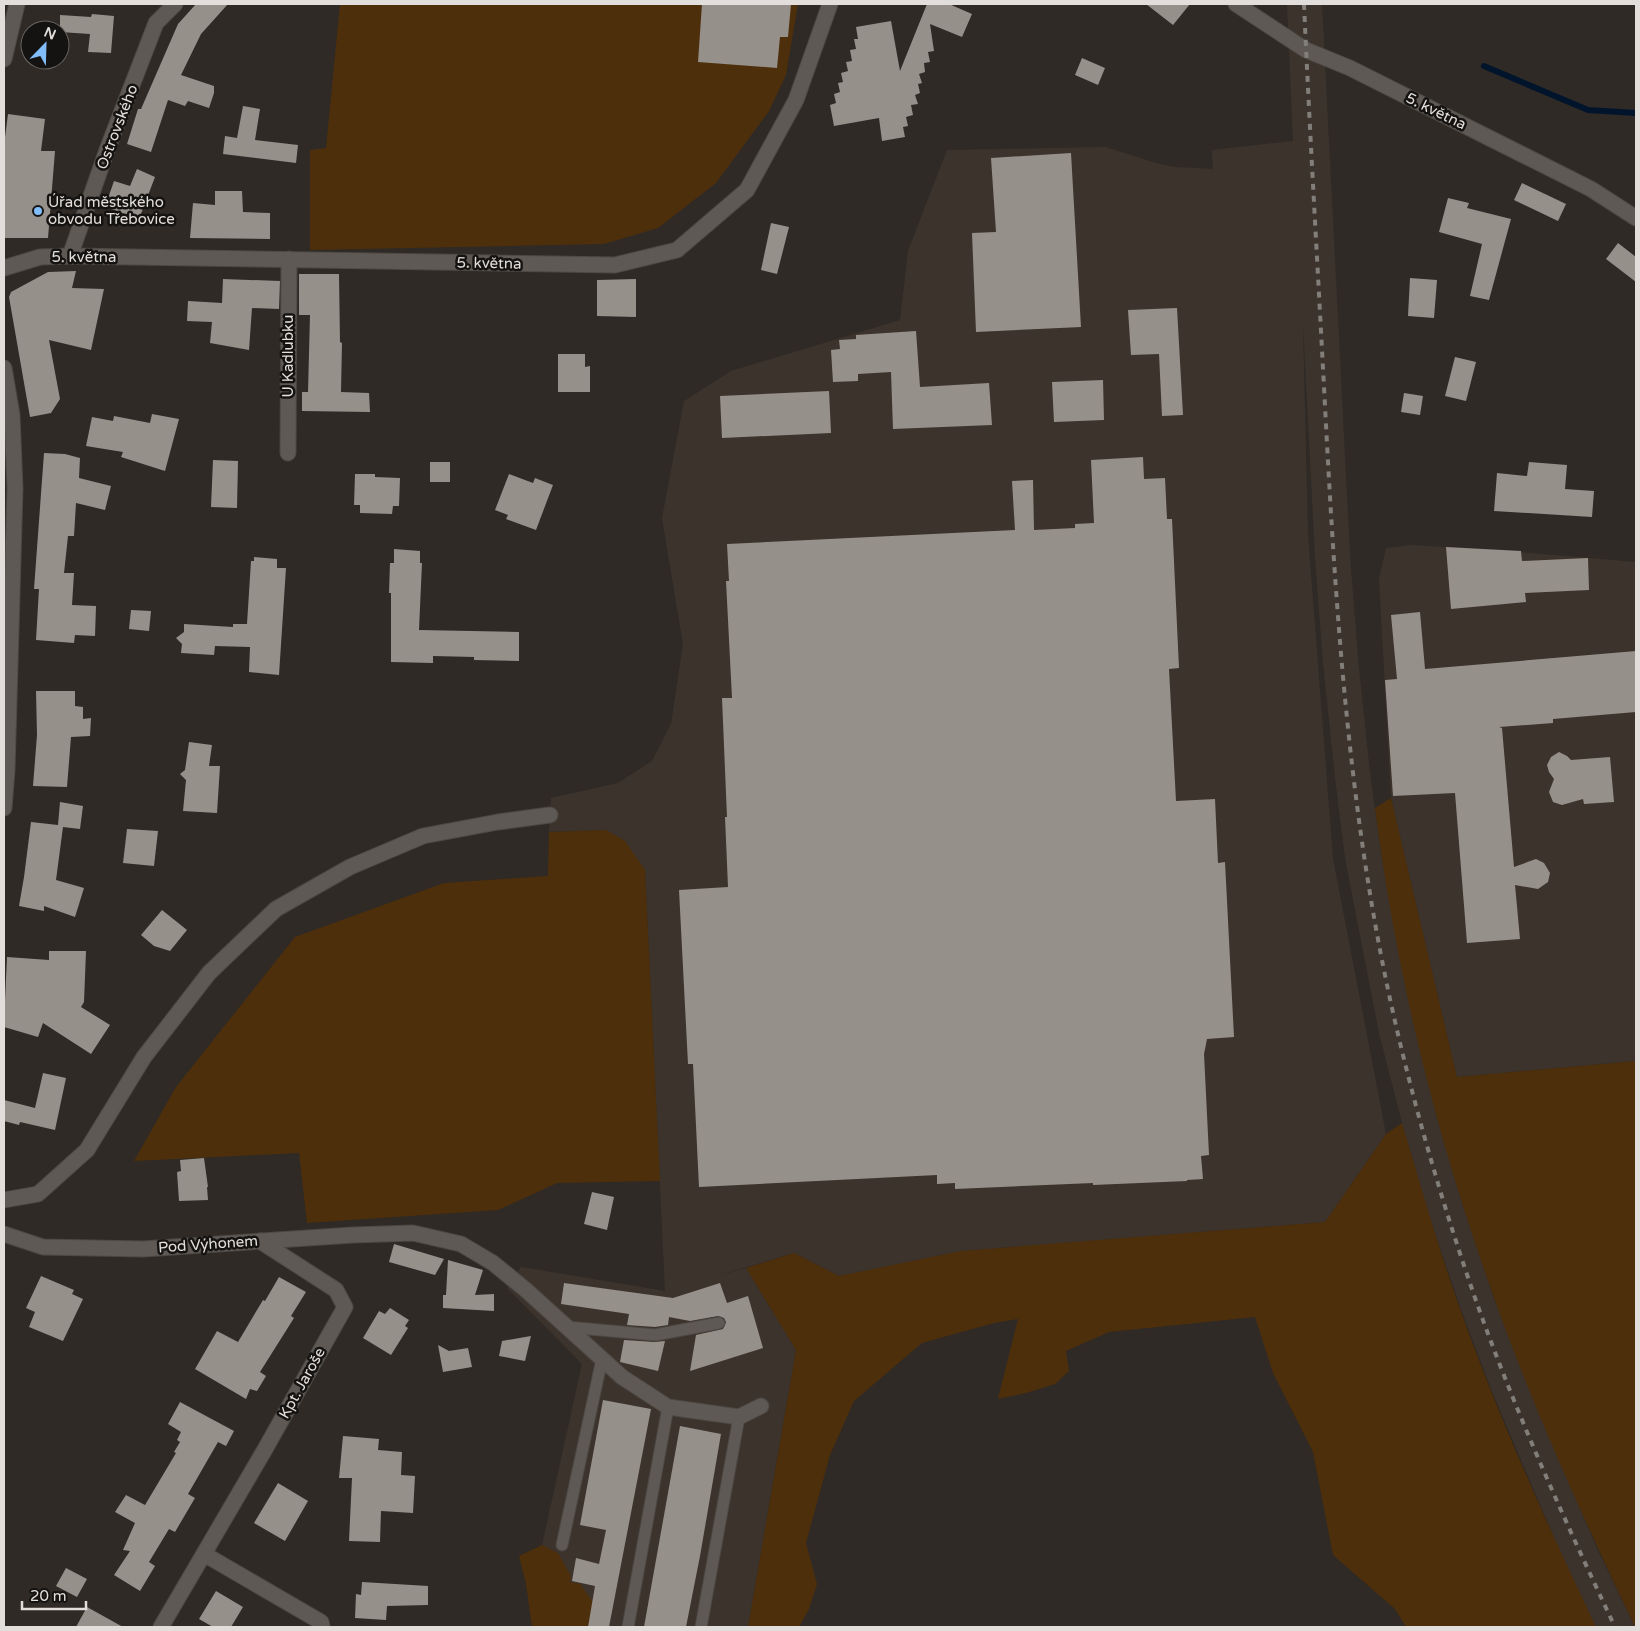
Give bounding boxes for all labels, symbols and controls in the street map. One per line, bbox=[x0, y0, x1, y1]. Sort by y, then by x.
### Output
north arrow bbox=[20, 20, 70, 70]
text: N bbox=[41, 23, 58, 44]
street label: Ostrovského bbox=[93, 82, 141, 172]
street label: 5. května bbox=[1403, 89, 1469, 133]
place label: Úřad městského obvodu Třebovice bbox=[48, 193, 175, 228]
marker: Úřad městského obvodu Třebovice bbox=[32, 205, 44, 217]
street label: 5. května bbox=[52, 248, 116, 266]
street label: 5. května bbox=[456, 253, 522, 273]
street label: U Kadlubku bbox=[279, 315, 297, 397]
street label: Pod Výhonem bbox=[157, 1232, 259, 1256]
street label: Kpt. Jaroše bbox=[275, 1344, 329, 1422]
scale bar bbox=[22, 1578, 86, 1610]
text: 20 m bbox=[30, 1587, 67, 1605]

